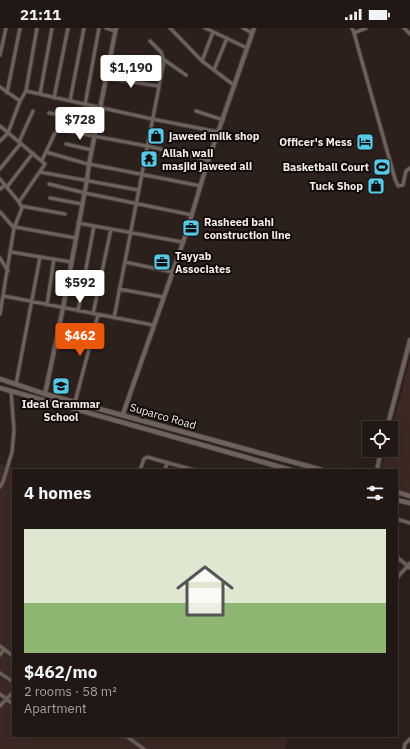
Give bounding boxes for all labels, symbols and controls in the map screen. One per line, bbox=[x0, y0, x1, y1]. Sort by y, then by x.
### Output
text: 21:11 bbox=[20, 5, 61, 24]
pin: $1,190 bbox=[98, 55, 164, 89]
text: $1,190 bbox=[109, 59, 153, 76]
pin: $728 bbox=[56, 107, 104, 141]
text: $728 bbox=[64, 111, 96, 128]
shop icon: jaweed milk shop bbox=[146, 126, 166, 146]
place label: jaweed milk shop bbox=[168, 129, 260, 143]
hotel icon: Officer's Mess bbox=[355, 132, 375, 152]
place label: Officer's Mess bbox=[279, 135, 352, 149]
place label: Allah wali masjid jaweed ali bbox=[162, 146, 252, 173]
temple icon: Allah wali masjid jaweed ali bbox=[139, 149, 159, 169]
sports icon: Basketball Court bbox=[372, 157, 392, 177]
place label: Basketball Court bbox=[283, 160, 369, 174]
shop icon: Tuck Shop bbox=[366, 176, 386, 196]
place label: Tuck Shop bbox=[310, 179, 363, 193]
place label: Rasheed bahi construction line bbox=[204, 215, 291, 242]
office icon: Rasheed bahi construction line bbox=[181, 218, 201, 238]
place label: Tayyab Associates bbox=[175, 249, 231, 276]
office icon: Tayyab Associates bbox=[152, 252, 172, 272]
pin: $592 bbox=[56, 270, 104, 304]
text: $592 bbox=[64, 274, 96, 291]
pin: $462 bbox=[56, 323, 104, 357]
text: $462 bbox=[64, 327, 96, 344]
school or university icon: Ideal Grammar School bbox=[51, 376, 71, 396]
place label: Ideal Grammar School bbox=[22, 397, 101, 424]
street label: Suparco Road bbox=[128, 400, 198, 432]
map controls bbox=[362, 421, 398, 457]
button: locate bbox=[362, 421, 398, 457]
text: 4 homes bbox=[24, 482, 91, 504]
icon: filters bbox=[364, 482, 386, 504]
icon: home bbox=[169, 555, 241, 627]
text: $462/mo bbox=[24, 661, 97, 683]
text: 2 rooms · 58 m² bbox=[24, 683, 117, 700]
text: Apartment bbox=[24, 700, 87, 717]

